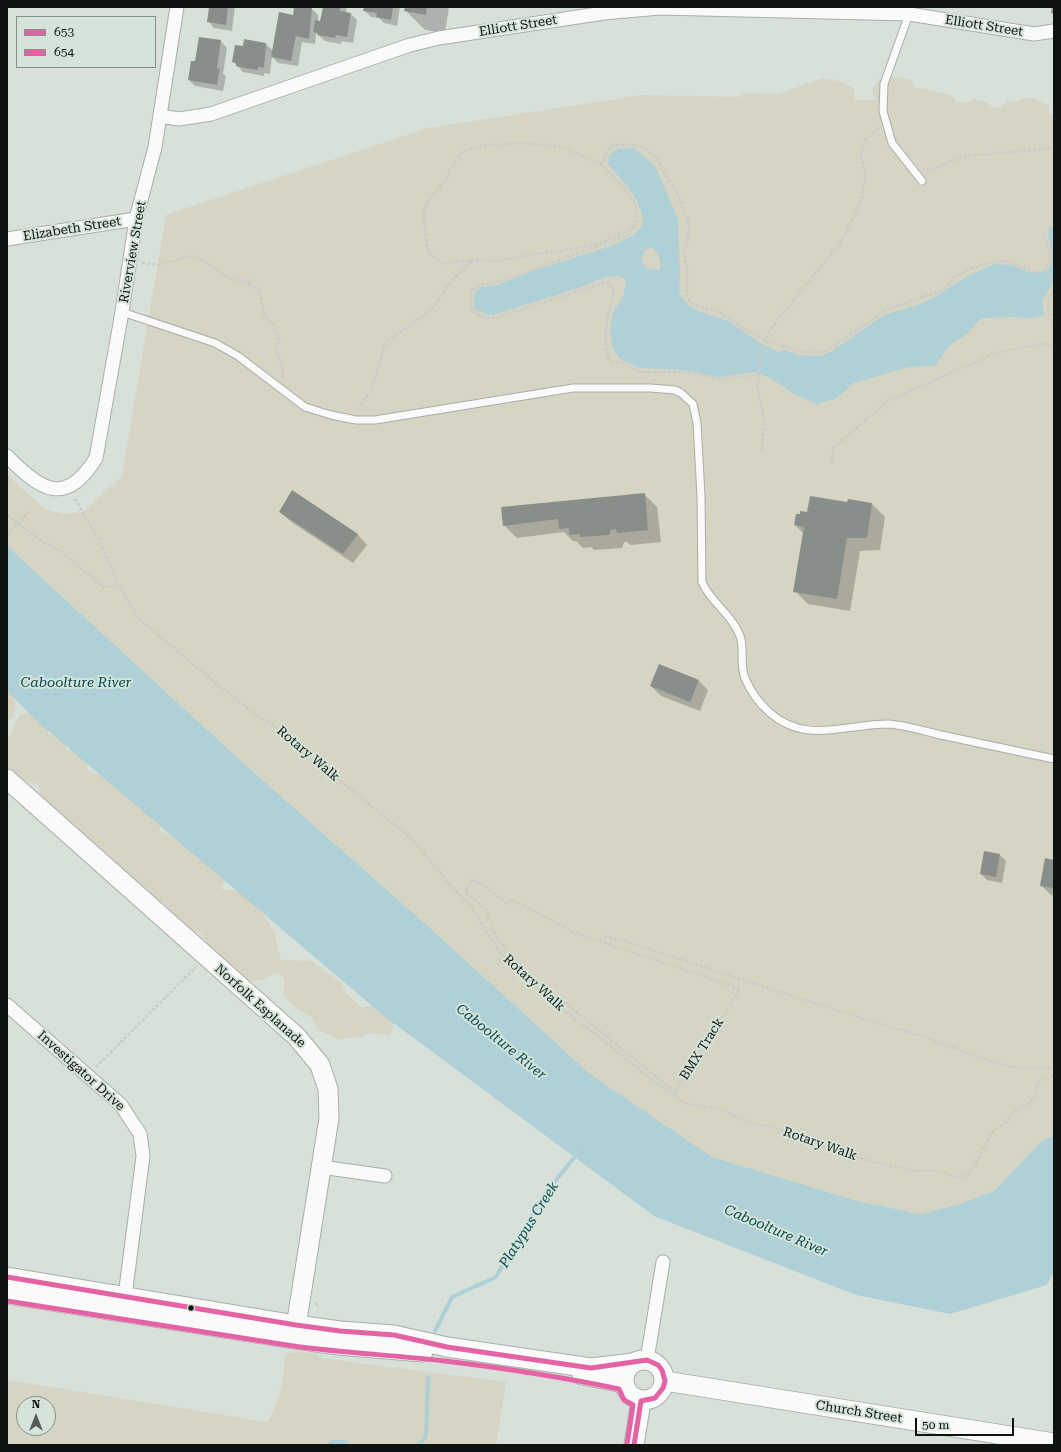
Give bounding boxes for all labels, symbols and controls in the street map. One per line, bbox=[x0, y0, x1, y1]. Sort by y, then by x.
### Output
street label: Elliott Street bbox=[478, 12, 558, 40]
street label: Elliott Street bbox=[944, 12, 1024, 40]
legend bbox=[16, 16, 156, 68]
text: 653 bbox=[54, 25, 74, 39]
text: 654 bbox=[54, 45, 74, 59]
street label: Riverview Street bbox=[116, 200, 150, 304]
street label: Elizabeth Street bbox=[22, 214, 122, 244]
water label: Caboolture River bbox=[20, 675, 132, 691]
street label: Rotary Walk bbox=[273, 723, 343, 785]
street label: Rotary Walk bbox=[500, 951, 568, 1015]
street label: Norfolk Esplanade bbox=[211, 961, 309, 1051]
water label: Caboolture River bbox=[453, 1001, 549, 1083]
street label: BMX Track bbox=[677, 1015, 727, 1083]
street label: Investigator Drive bbox=[34, 1028, 128, 1114]
street label: Rotary Walk bbox=[781, 1124, 859, 1164]
water label: Platypus Creek bbox=[496, 1179, 562, 1271]
water label: Caboolture River bbox=[722, 1202, 830, 1260]
unlabelled marker bbox=[186, 1303, 196, 1313]
north arrow bbox=[16, 1396, 56, 1436]
street label: Church Street bbox=[815, 1397, 903, 1427]
text: N bbox=[32, 1398, 40, 1411]
scale bar bbox=[917, 1410, 1016, 1436]
text: 50 m bbox=[922, 1418, 949, 1432]

